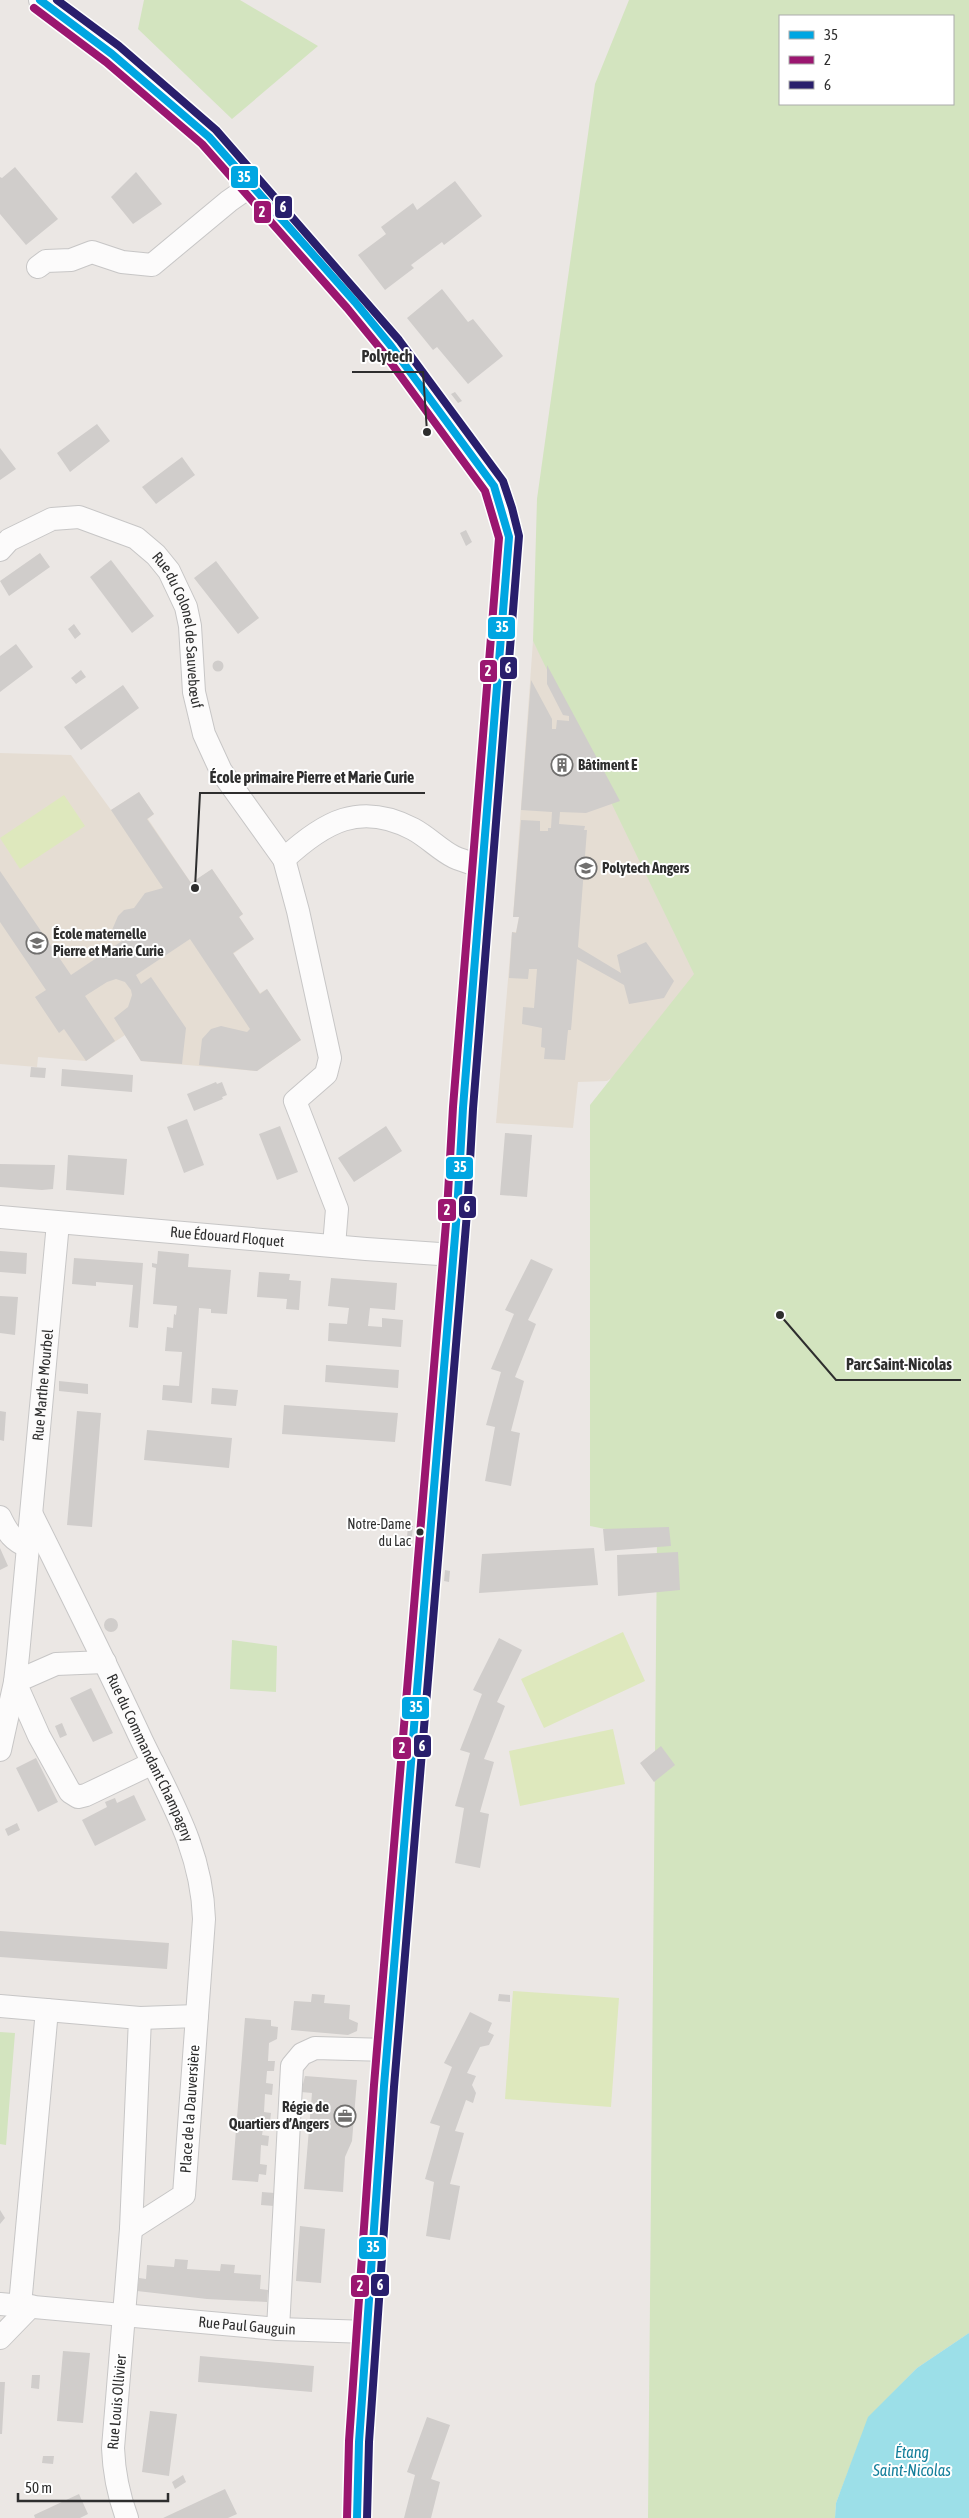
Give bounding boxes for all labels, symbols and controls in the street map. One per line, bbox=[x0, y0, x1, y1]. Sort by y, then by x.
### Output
legend bbox=[779, 15, 954, 105]
text: 35 bbox=[824, 26, 838, 43]
text: 2 bbox=[824, 51, 831, 68]
text: 6 bbox=[824, 76, 831, 93]
line badge: 35 bbox=[230, 165, 259, 189]
text: 35 bbox=[237, 169, 251, 185]
line badge: 6 bbox=[274, 195, 293, 219]
text: 6 bbox=[280, 199, 287, 215]
line badge: 2 bbox=[253, 200, 272, 224]
text: 2 bbox=[259, 204, 266, 220]
callout: Polytech bbox=[352, 341, 423, 372]
text: Polytech bbox=[361, 347, 413, 365]
street label: Rue du Colonel de Sauvebœuf bbox=[149, 548, 207, 710]
line badge: 35 bbox=[487, 616, 516, 640]
text: 35 bbox=[495, 619, 509, 635]
line badge: 6 bbox=[499, 656, 518, 680]
line badge: 2 bbox=[479, 659, 498, 683]
text: 6 bbox=[505, 660, 512, 676]
text: 2 bbox=[485, 663, 492, 679]
building icon: Bâtiment E bbox=[550, 753, 574, 777]
place label: Bâtiment E bbox=[578, 756, 638, 773]
callout: École primaire Pierre et Marie Curie bbox=[200, 762, 425, 793]
text: École primaire Pierre et Marie Curie bbox=[210, 768, 414, 786]
school or university icon: Polytech Angers bbox=[574, 856, 598, 880]
place label: Polytech Angers bbox=[602, 859, 690, 876]
place label: École maternelle Pierre et Marie Curie bbox=[53, 925, 164, 959]
school or university icon: École maternelle Pierre et Marie Curie bbox=[25, 931, 49, 955]
line badge: 35 bbox=[445, 1156, 474, 1180]
text: 35 bbox=[453, 1159, 467, 1175]
line badge: 6 bbox=[458, 1195, 477, 1219]
line badge: 2 bbox=[437, 1198, 457, 1222]
text: 6 bbox=[464, 1199, 471, 1215]
text: 2 bbox=[444, 1202, 451, 1218]
street label: Rue Édouard Floquet bbox=[169, 1223, 285, 1250]
street label: Rue Marthe Mourbel bbox=[29, 1328, 56, 1442]
callout: Parc Saint-Nicolas bbox=[836, 1349, 961, 1380]
text: Parc Saint-Nicolas bbox=[846, 1355, 952, 1373]
place label: Notre-Dame du Lac bbox=[347, 1516, 412, 1549]
marker: Notre-Dame du Lac bbox=[415, 1527, 425, 1537]
street label: Rue du Commandant Champagny bbox=[104, 1671, 197, 1844]
line badge: 35 bbox=[401, 1696, 430, 1720]
text: 35 bbox=[409, 1699, 423, 1715]
line badge: 6 bbox=[413, 1734, 432, 1758]
line badge: 2 bbox=[392, 1736, 412, 1760]
text: 6 bbox=[419, 1738, 426, 1754]
text: 2 bbox=[399, 1740, 406, 1756]
street label: Place de la Dauversière bbox=[177, 2044, 202, 2174]
place label: Régie de Quartiers d’Angers bbox=[229, 2098, 330, 2132]
office icon: Régie de Quartiers d’Angers bbox=[333, 2104, 357, 2128]
line badge: 35 bbox=[358, 2236, 387, 2260]
text: 35 bbox=[366, 2239, 380, 2255]
line badge: 6 bbox=[370, 2273, 390, 2297]
line badge: 2 bbox=[350, 2274, 370, 2298]
text: 6 bbox=[377, 2277, 384, 2293]
text: 2 bbox=[357, 2278, 364, 2294]
street label: Rue Paul Gauguin bbox=[198, 2313, 296, 2338]
street label: Rue Louis Ollivier bbox=[104, 2353, 129, 2450]
water label: Étang Saint-Nicolas bbox=[872, 2443, 951, 2479]
scale bar bbox=[18, 2470, 168, 2502]
text: 50 m bbox=[25, 2479, 52, 2496]

